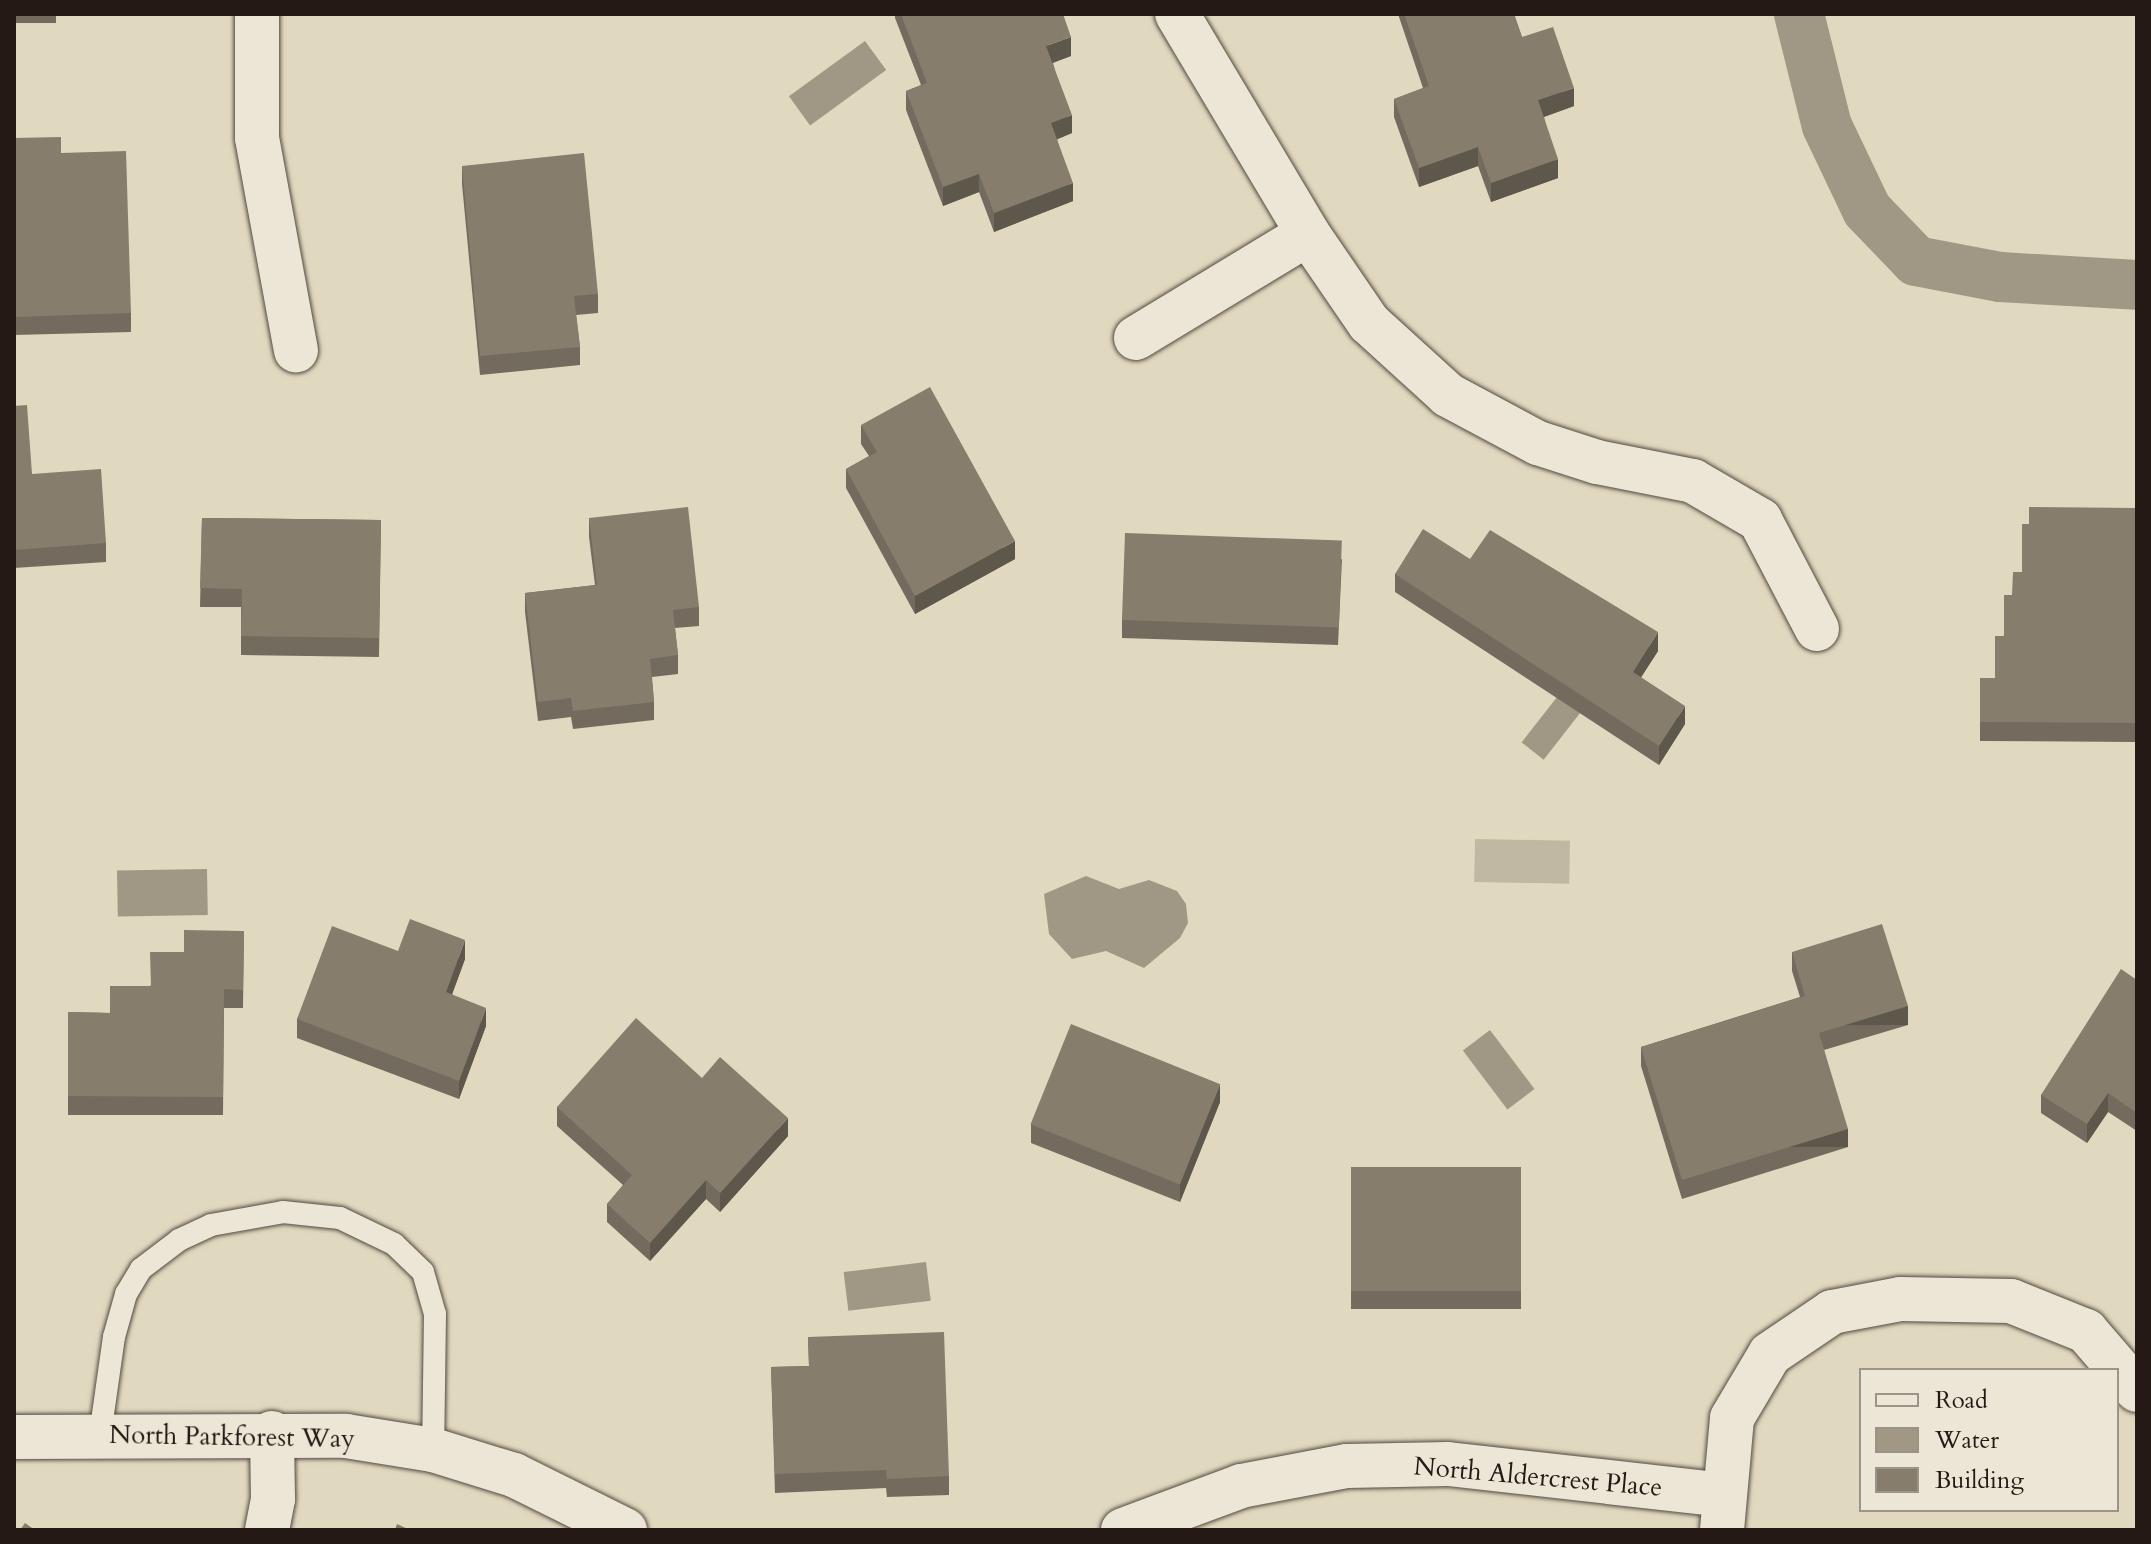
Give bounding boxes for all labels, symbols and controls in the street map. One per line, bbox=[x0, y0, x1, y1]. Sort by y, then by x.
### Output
legend bbox=[1859, 1368, 2119, 1512]
text: Road bbox=[1935, 1384, 1988, 1417]
street label: North Parkforest Way bbox=[109, 1419, 355, 1455]
text: Water bbox=[1935, 1424, 1999, 1457]
street label: North Aldercrest Place bbox=[1412, 1451, 1664, 1503]
text: Building bbox=[1935, 1464, 2024, 1497]

